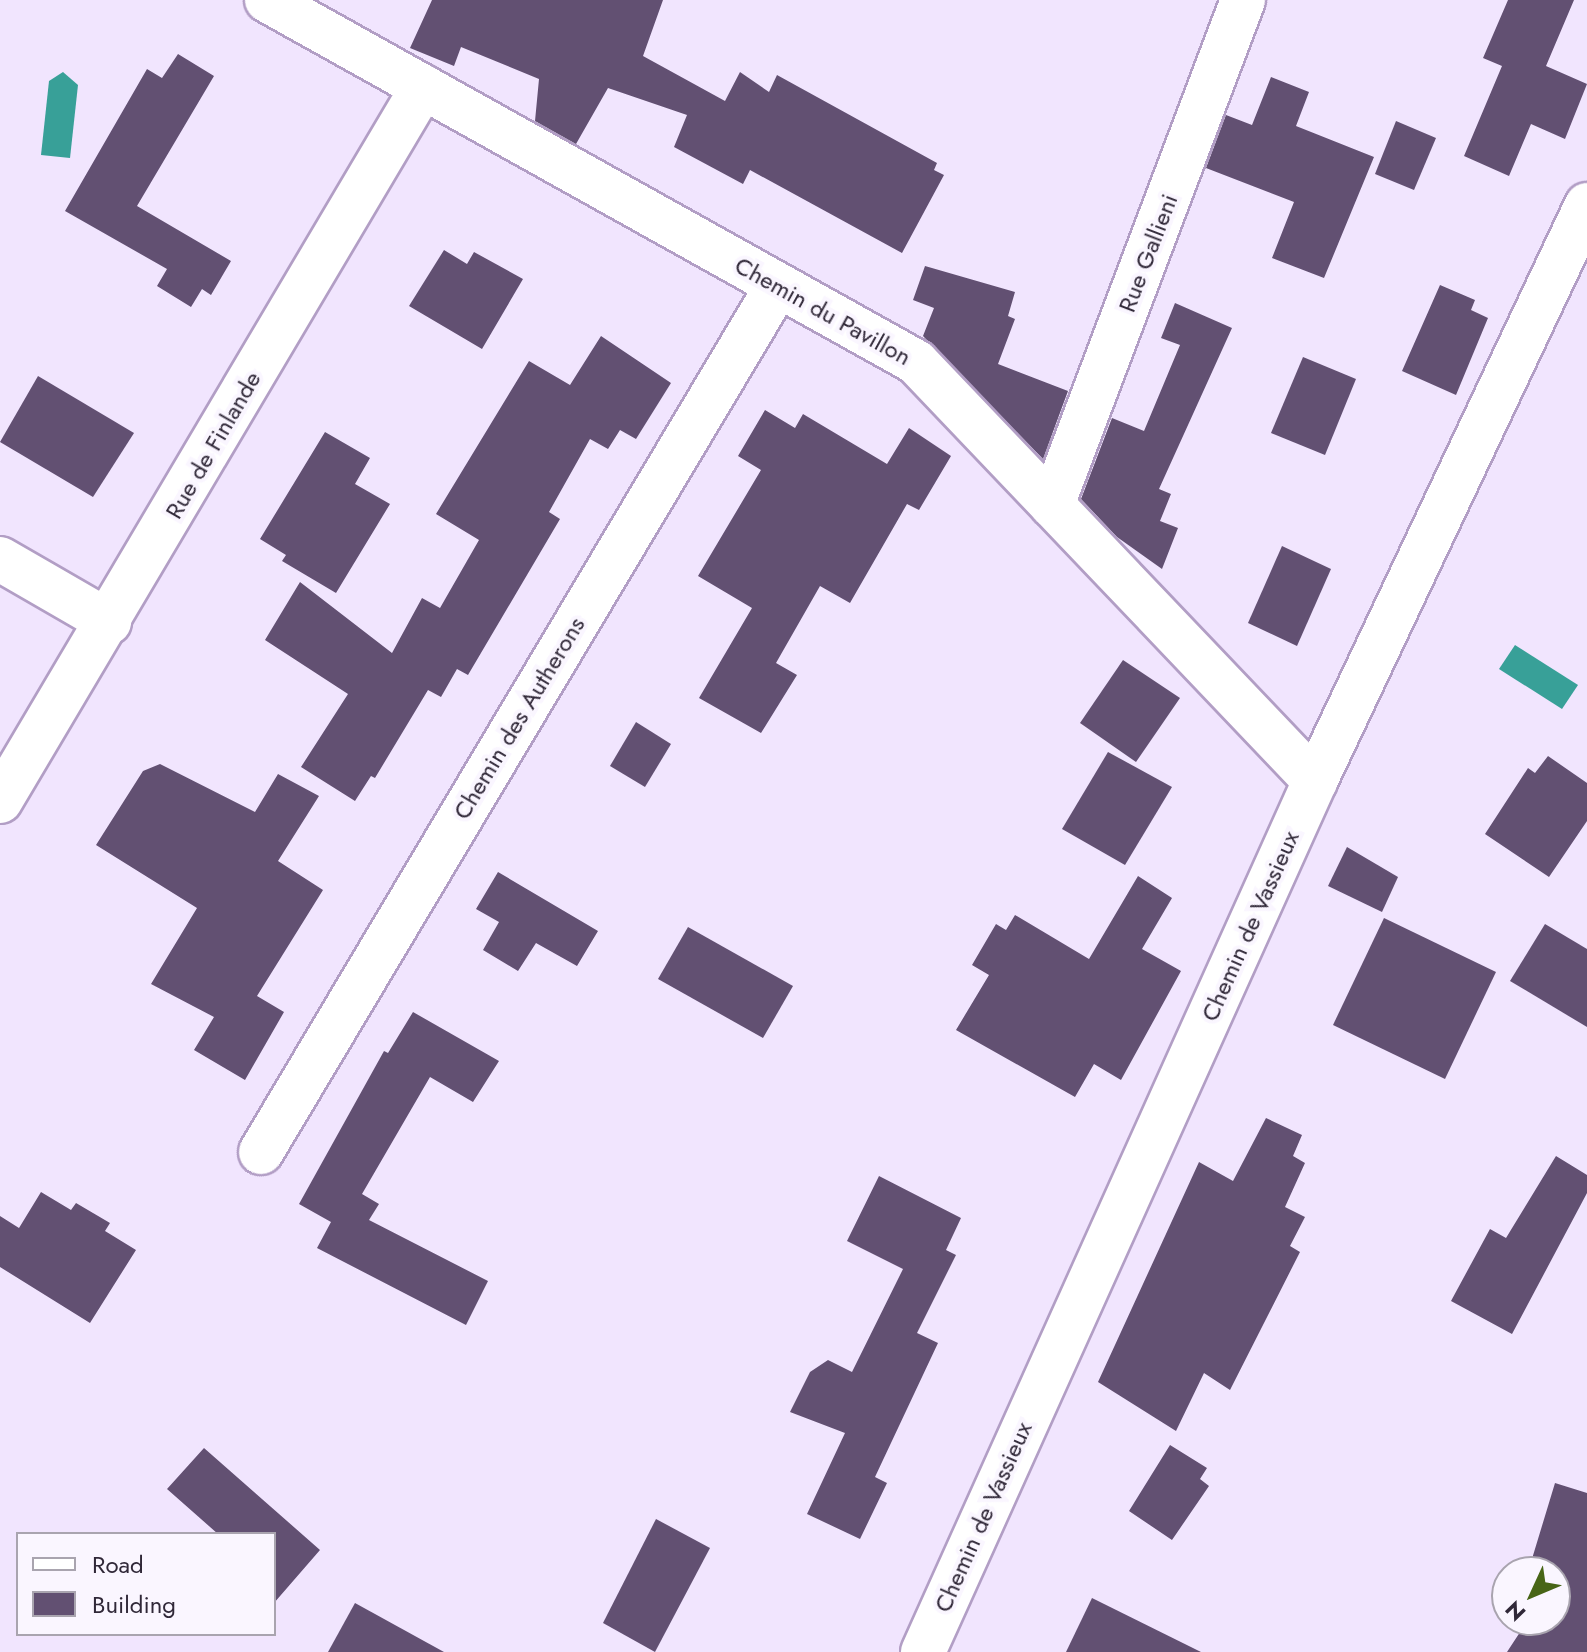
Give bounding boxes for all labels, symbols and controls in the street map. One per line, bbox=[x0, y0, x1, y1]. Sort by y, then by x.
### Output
street label: Rue Gallieni bbox=[1112, 190, 1184, 316]
street label: Chemin du Pavillon bbox=[730, 251, 916, 371]
street label: Rue de Finlande bbox=[159, 366, 267, 524]
street label: Chemin des Autherons bbox=[447, 612, 591, 824]
street label: Chemin de Vassieux bbox=[1195, 827, 1305, 1025]
street label: Chemin de Vassieux bbox=[928, 1418, 1038, 1616]
legend bbox=[16, 1532, 276, 1636]
text: Road bbox=[92, 1547, 144, 1582]
north arrow bbox=[1491, 1556, 1571, 1636]
text: Building bbox=[92, 1587, 176, 1622]
text: N bbox=[1498, 1594, 1533, 1629]

